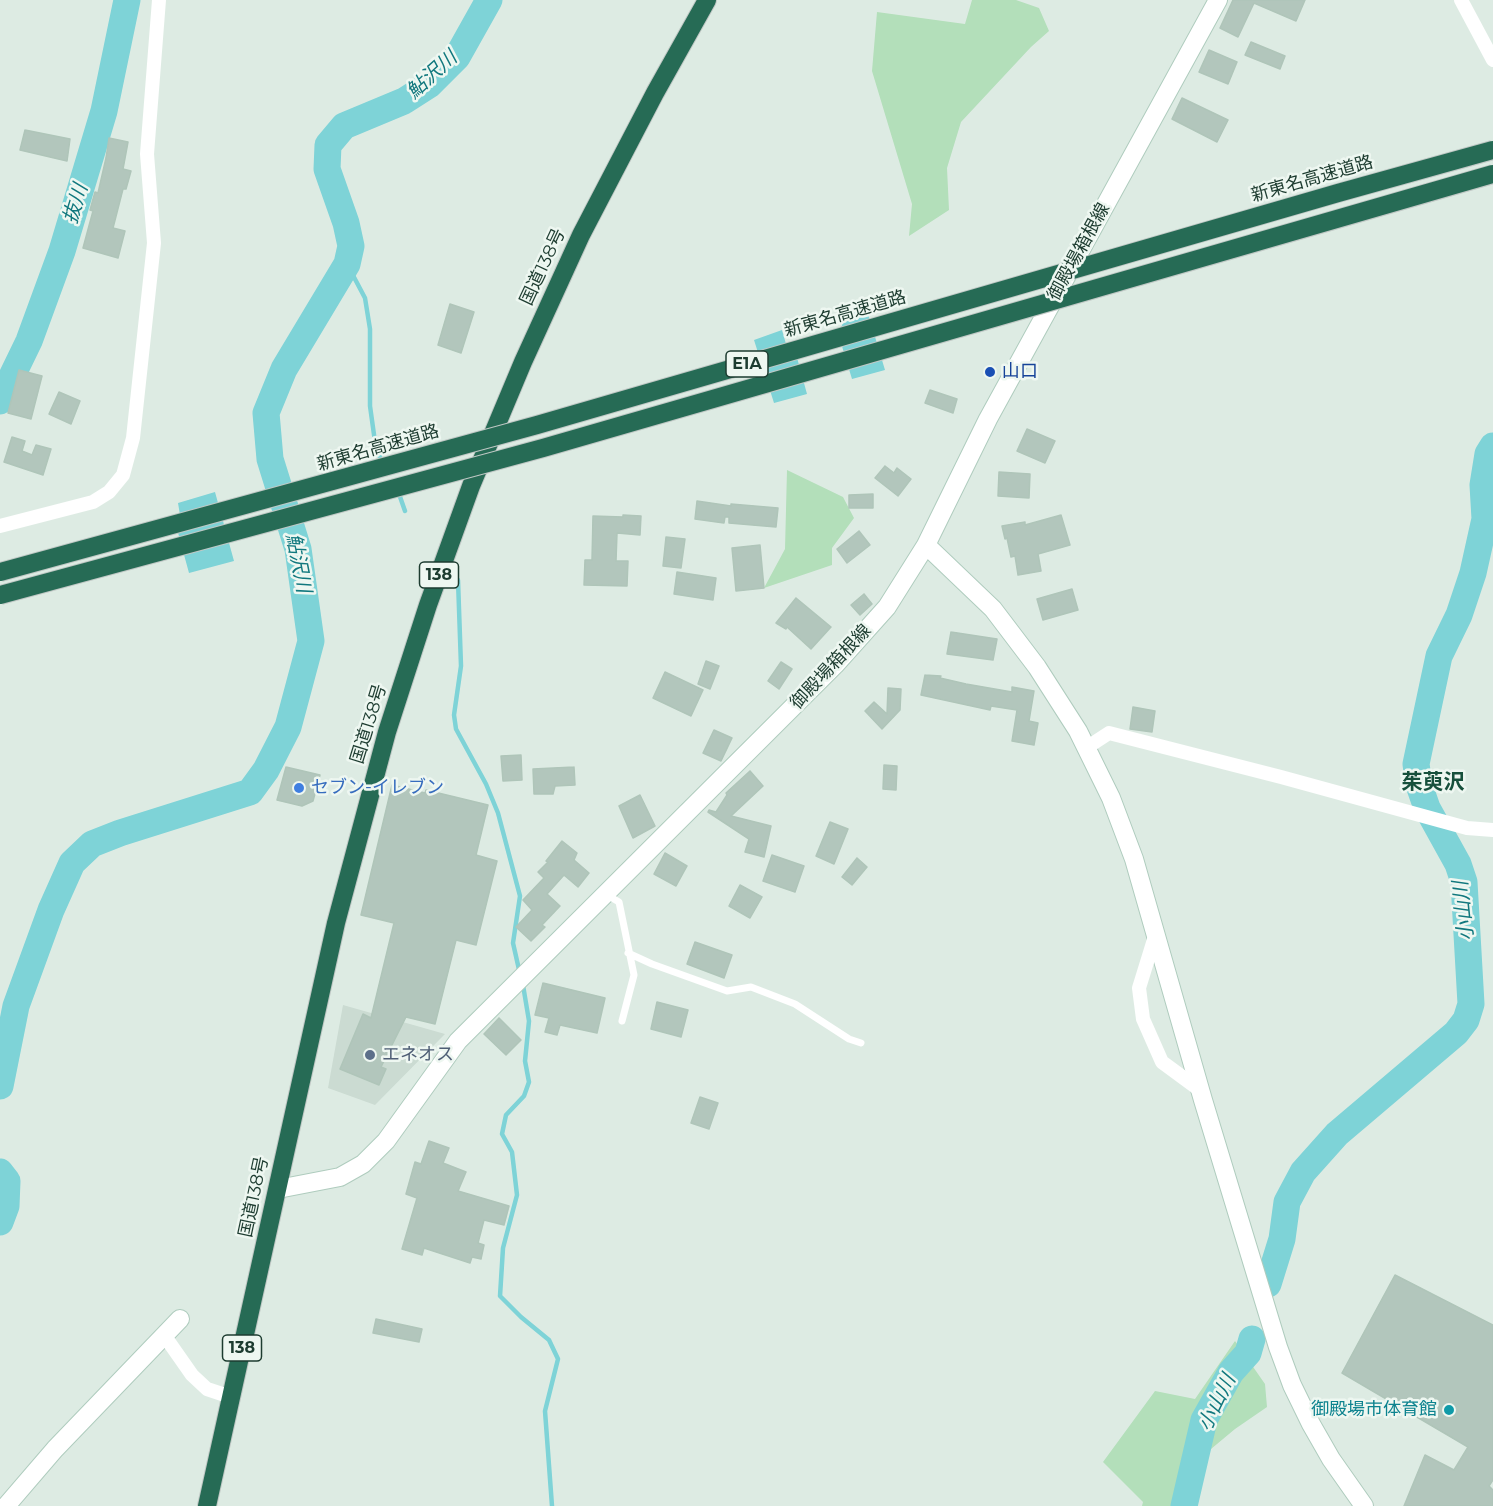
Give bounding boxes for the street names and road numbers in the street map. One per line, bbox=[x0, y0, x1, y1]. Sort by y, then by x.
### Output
street label: 新東名高速道路 bbox=[1248, 151, 1376, 207]
street label: 御殿場箱根線 bbox=[1043, 200, 1115, 304]
street label: 国道138号 bbox=[516, 225, 570, 309]
street label: 新東名高速道路 bbox=[781, 286, 909, 342]
road number: E1A bbox=[726, 351, 768, 377]
street label: 新東名高速道路 bbox=[314, 420, 442, 476]
road number: 138 bbox=[420, 562, 458, 588]
street label: 御殿場箱根線 bbox=[786, 620, 876, 714]
street label: 国道138号 bbox=[347, 682, 391, 766]
street label: 国道138号 bbox=[235, 1155, 273, 1239]
road number: 138 bbox=[222, 1335, 262, 1361]

